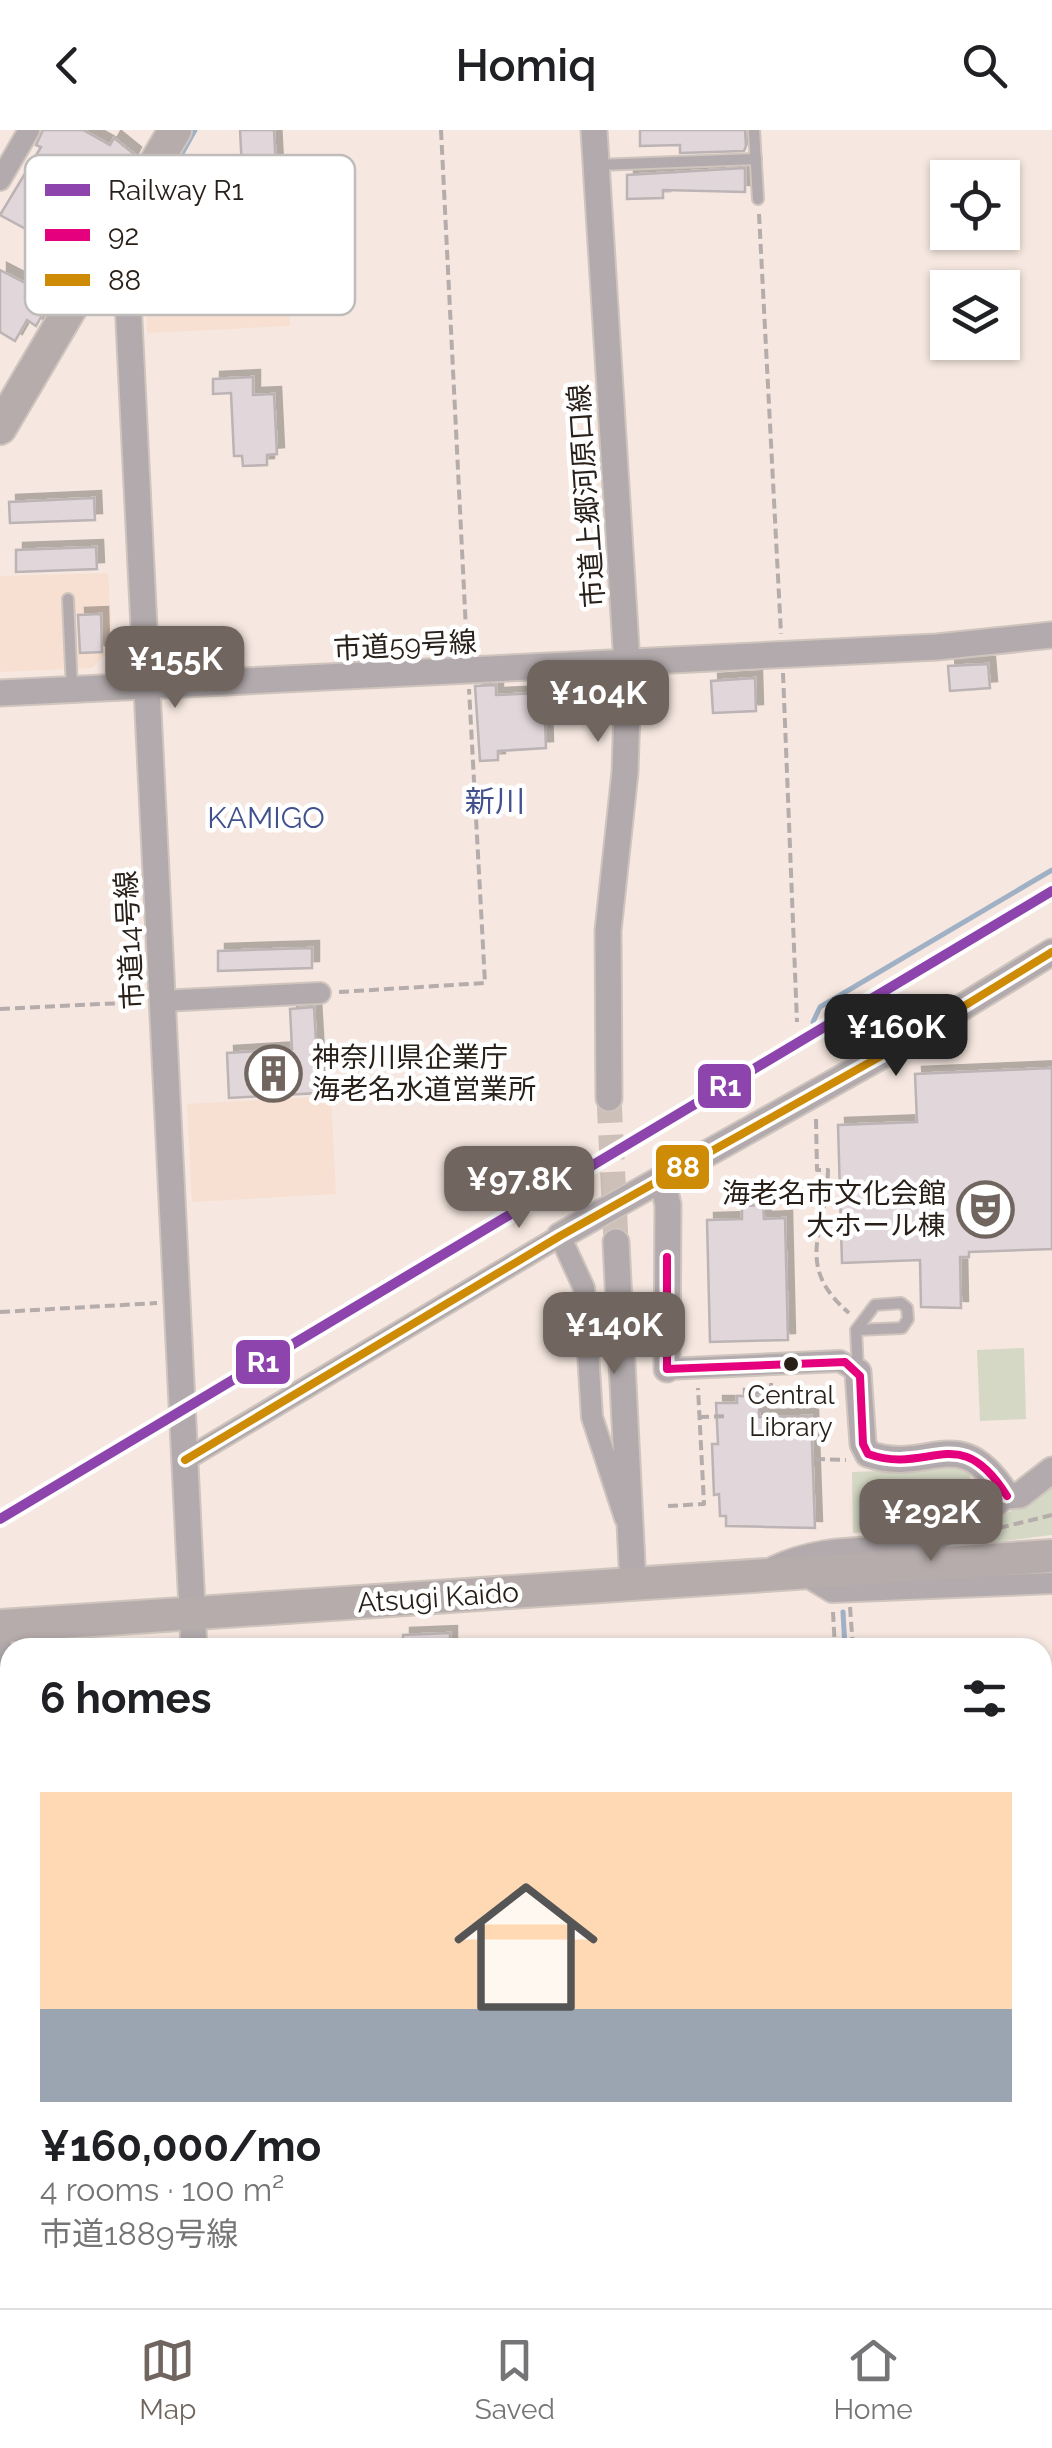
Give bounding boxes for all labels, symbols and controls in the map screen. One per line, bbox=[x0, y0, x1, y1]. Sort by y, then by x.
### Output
icon: back bbox=[40, 38, 95, 93]
icon: search bbox=[957, 38, 1012, 93]
text: Homiq bbox=[456, 39, 597, 92]
legend bbox=[25, 155, 355, 315]
map controls bbox=[930, 160, 1020, 360]
button: locate bbox=[930, 160, 1020, 250]
text: Railway R1 bbox=[108, 174, 244, 207]
text: 92 bbox=[108, 219, 139, 252]
text: 88 bbox=[108, 264, 141, 297]
button: layers bbox=[930, 270, 1020, 360]
street label: 市道上郷河原口線 bbox=[562, 383, 611, 609]
street label: 市道59号線 bbox=[332, 625, 478, 666]
pin: ¥155K bbox=[105, 626, 245, 711]
text: ¥155K bbox=[127, 640, 223, 677]
pin: ¥104K bbox=[528, 660, 668, 745]
text: ¥104K bbox=[549, 674, 647, 711]
district label: 新川 bbox=[465, 784, 525, 819]
district label: KAMIGO bbox=[207, 800, 325, 835]
street label: 市道14号線 bbox=[109, 870, 150, 1010]
pin: ¥160K bbox=[826, 994, 966, 1079]
text: ¥160K bbox=[846, 1008, 946, 1045]
place label: 神奈川県企業庁 海老名水道営業所 bbox=[312, 1041, 536, 1106]
building icon: 神奈川県企業庁 海老名水道営業所 bbox=[243, 1043, 303, 1103]
line badge: R1 bbox=[696, 1062, 753, 1110]
text: R1 bbox=[709, 1070, 741, 1103]
line badge: 88 bbox=[654, 1143, 711, 1191]
pin: ¥97.8K bbox=[438, 1146, 600, 1231]
text: 88 bbox=[666, 1151, 700, 1184]
text: ¥97.8K bbox=[466, 1160, 572, 1197]
place label: 海老名市文化会館 大ホール棟 bbox=[722, 1177, 946, 1242]
theatre icon: 海老名市文化会館 大ホール棟 bbox=[955, 1179, 1015, 1239]
pin: ¥140K bbox=[544, 1292, 684, 1377]
text: ¥140K bbox=[565, 1306, 663, 1343]
line badge: R1 bbox=[234, 1338, 292, 1386]
text: R1 bbox=[247, 1346, 279, 1379]
marker: Central Library bbox=[781, 1354, 801, 1374]
place label: Central Library bbox=[747, 1380, 836, 1442]
pin: ¥292K bbox=[861, 1479, 1001, 1564]
text: ¥292K bbox=[881, 1493, 981, 1530]
street label: Atsugi Kaido bbox=[356, 1575, 520, 1620]
icon: filters bbox=[957, 1671, 1012, 1726]
text: 6 homes bbox=[40, 1674, 211, 1723]
icon: home bbox=[436, 1857, 616, 2037]
text: ¥160,000/mo bbox=[40, 2122, 321, 2171]
text: 4 rooms · 100 m² bbox=[40, 2171, 285, 2208]
text: 市道1889号線 bbox=[40, 2215, 238, 2252]
tab: Map bbox=[139, 2333, 196, 2426]
tab: Saved bbox=[475, 2333, 555, 2426]
tab: Home bbox=[833, 2333, 913, 2426]

